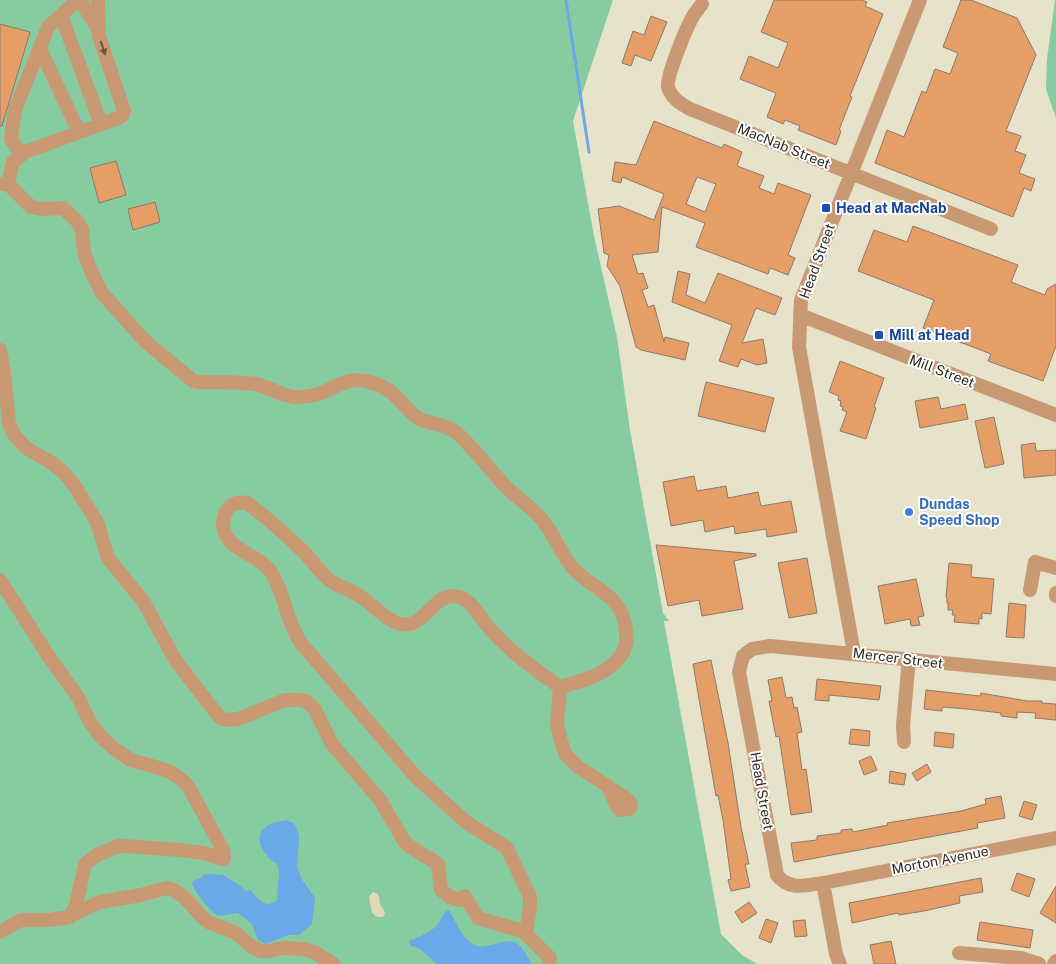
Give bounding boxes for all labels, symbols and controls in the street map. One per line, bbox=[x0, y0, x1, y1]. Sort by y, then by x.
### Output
one-way arrow bbox=[99, 41, 107, 56]
street label: MacNab Street bbox=[735, 120, 833, 172]
place label: Head at MacNab bbox=[836, 200, 946, 216]
marker: Head at MacNab bbox=[820, 202, 832, 214]
street label: Head Street bbox=[796, 221, 838, 301]
place label: Mill at Head bbox=[889, 327, 970, 343]
marker: Mill at Head bbox=[873, 329, 885, 341]
street label: Mill Street bbox=[907, 351, 977, 391]
place label: Dundas Speed Shop bbox=[919, 496, 1000, 528]
marker: Dundas Speed Shop bbox=[903, 506, 915, 518]
street label: Mercer Street bbox=[852, 645, 944, 671]
street label: Head Street bbox=[747, 751, 777, 831]
street label: Morton Avenue bbox=[890, 843, 990, 877]

